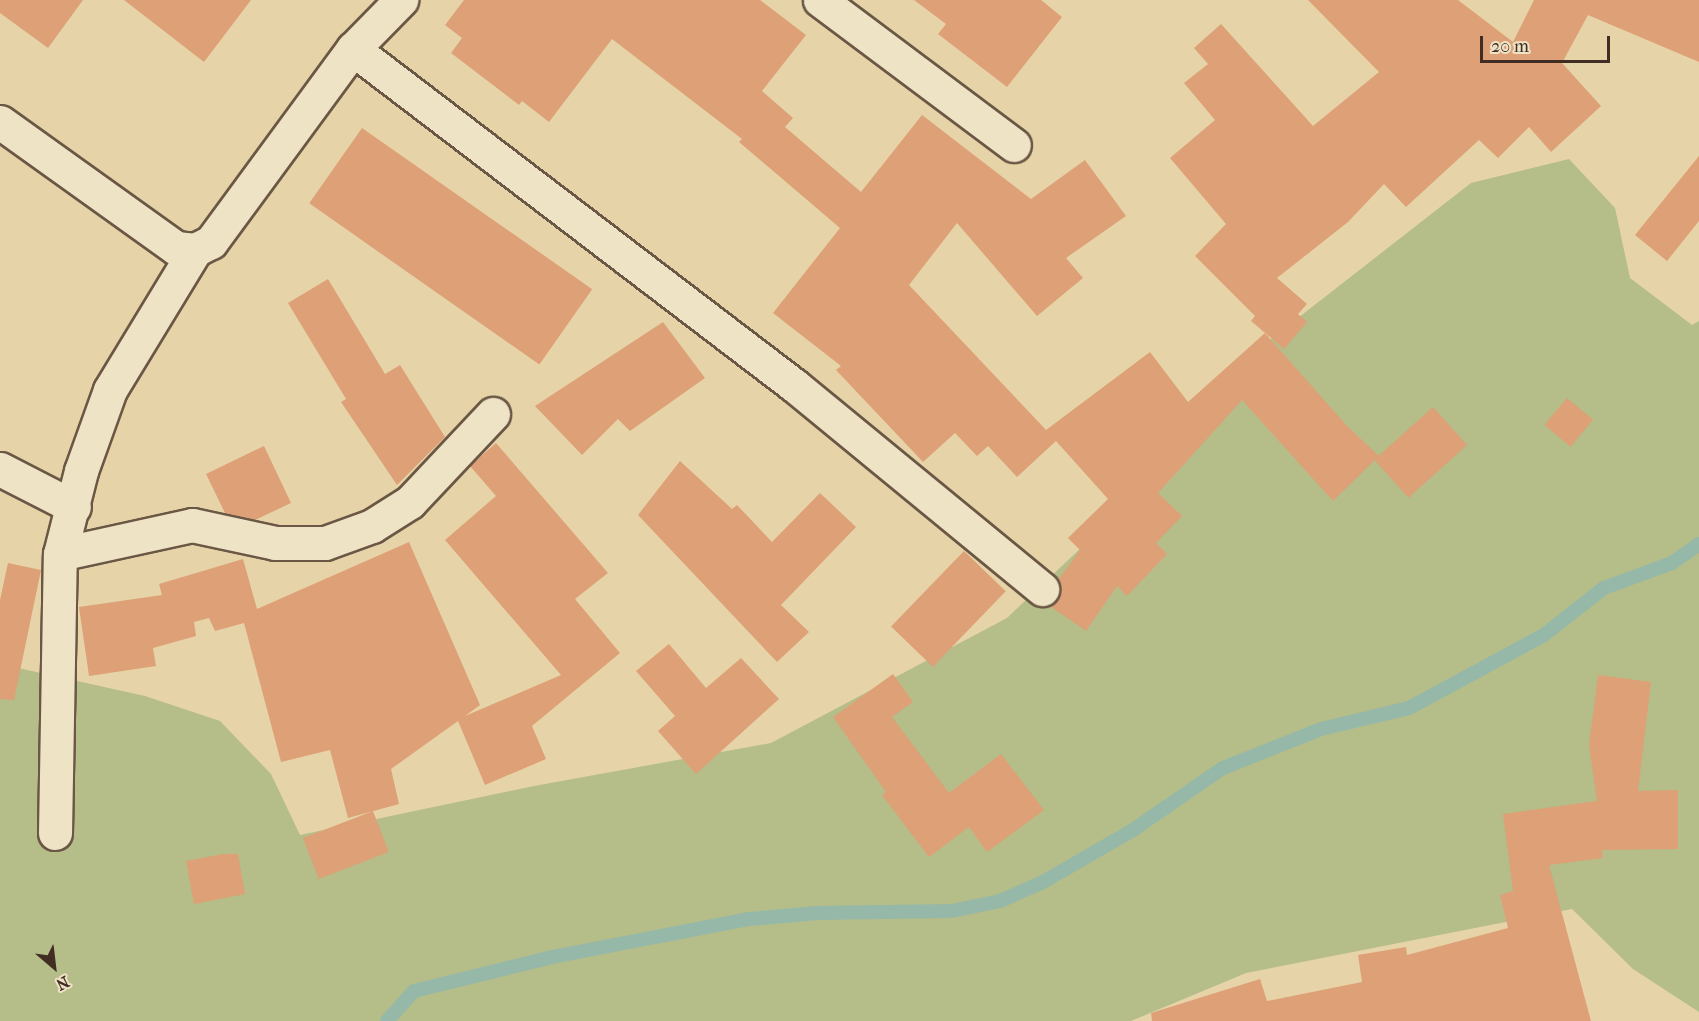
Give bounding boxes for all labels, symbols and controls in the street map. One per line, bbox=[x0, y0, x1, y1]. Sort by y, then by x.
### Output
scale bar bbox=[1483, 24, 1614, 62]
text: 20 m bbox=[1491, 36, 1529, 57]
north arrow bbox=[24, 937, 84, 997]
text: N bbox=[53, 972, 73, 995]

